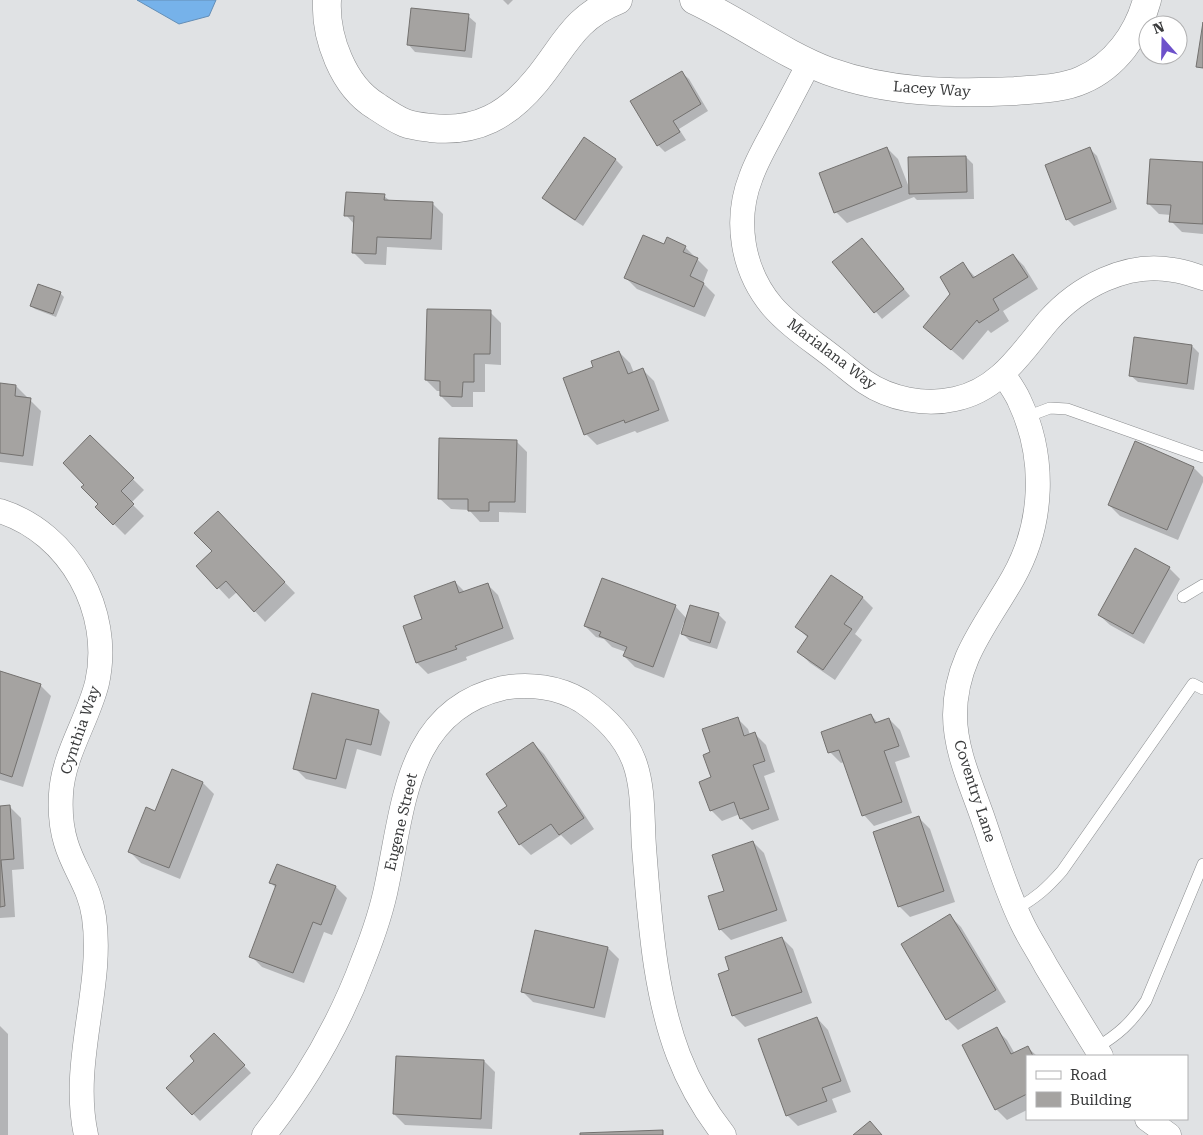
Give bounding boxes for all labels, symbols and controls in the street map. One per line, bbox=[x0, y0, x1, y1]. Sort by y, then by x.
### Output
north arrow bbox=[1138, 15, 1188, 65]
text: N bbox=[1151, 18, 1167, 37]
street label: Lacey Way bbox=[893, 77, 972, 101]
street label: Marialana Way bbox=[784, 315, 880, 393]
street label: Cynthia Way bbox=[56, 683, 104, 777]
street label: Coventry Lane bbox=[950, 738, 1000, 844]
street label: Eugene Street bbox=[381, 771, 421, 873]
legend bbox=[1026, 1055, 1188, 1120]
text: Road bbox=[1070, 1066, 1107, 1084]
text: Building bbox=[1070, 1091, 1132, 1109]

